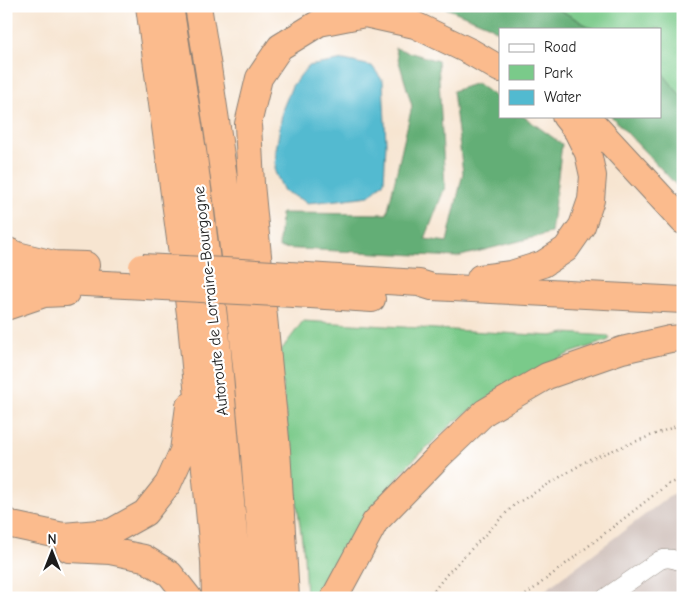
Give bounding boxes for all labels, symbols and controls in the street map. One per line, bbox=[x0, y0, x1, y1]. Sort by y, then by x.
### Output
legend bbox=[499, 28, 662, 118]
text: Road bbox=[544, 38, 576, 56]
text: Park bbox=[544, 64, 573, 82]
text: Water bbox=[544, 88, 581, 106]
street label: Autoroute de Lorraine-Bourgogne bbox=[190, 185, 232, 417]
north arrow bbox=[28, 526, 78, 576]
text: N bbox=[47, 531, 57, 548]

